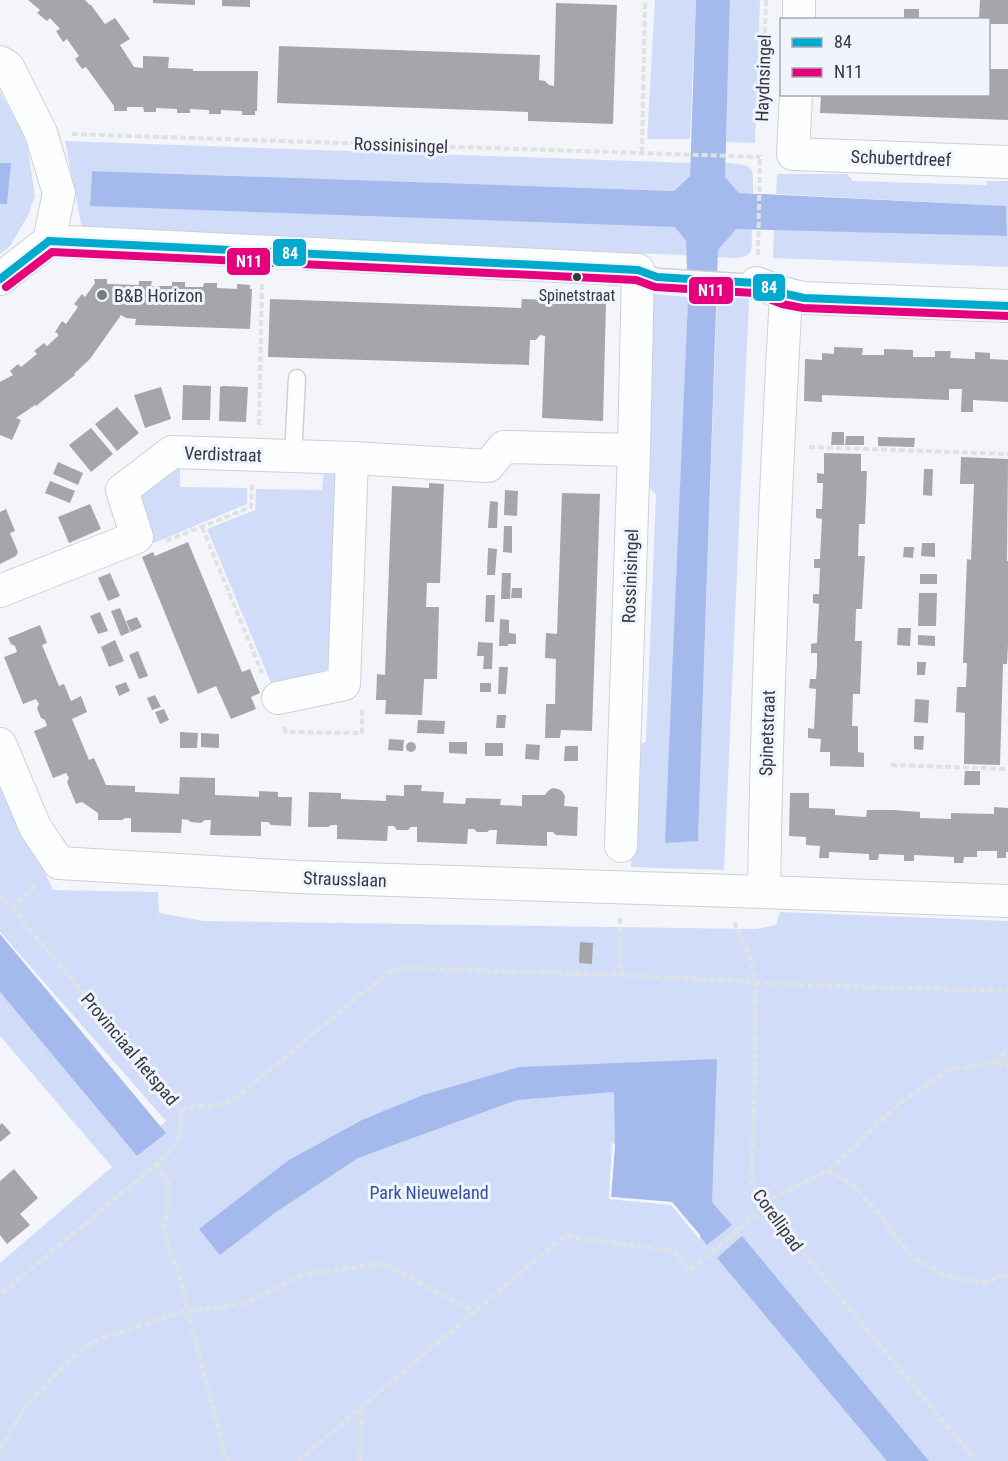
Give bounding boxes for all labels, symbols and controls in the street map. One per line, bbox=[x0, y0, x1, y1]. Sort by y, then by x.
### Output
legend bbox=[780, 18, 990, 96]
text: 84 bbox=[834, 31, 852, 52]
street label: Haydnsingel bbox=[751, 34, 775, 122]
text: N11 bbox=[834, 61, 863, 82]
street label: Rossinisingel bbox=[353, 133, 449, 157]
street label: Schubertdreef bbox=[850, 146, 952, 170]
line badge: 84 bbox=[272, 238, 307, 267]
text: 84 bbox=[282, 244, 298, 263]
line badge: N11 bbox=[226, 247, 271, 276]
text: N11 bbox=[236, 252, 262, 271]
marker: Spinetstraat bbox=[571, 271, 583, 283]
line badge: 84 bbox=[752, 273, 786, 302]
line badge: N11 bbox=[688, 276, 734, 305]
text: 84 bbox=[761, 278, 777, 297]
text: N11 bbox=[698, 281, 724, 300]
place label: B&B Horizon bbox=[114, 285, 203, 306]
place label: Spinetstraat bbox=[539, 286, 616, 305]
marker: B&B Horizon bbox=[95, 288, 109, 302]
street label: Verdistraat bbox=[184, 442, 262, 466]
street label: Rossinisingel bbox=[618, 528, 642, 624]
street label: Spinetstraat bbox=[755, 690, 779, 776]
street label: Strausslaan bbox=[303, 867, 387, 891]
street label: Provinciaal fietspad bbox=[77, 989, 183, 1109]
park label: Park Nieuweland bbox=[369, 1182, 489, 1203]
street label: Corellipad bbox=[748, 1185, 808, 1255]

